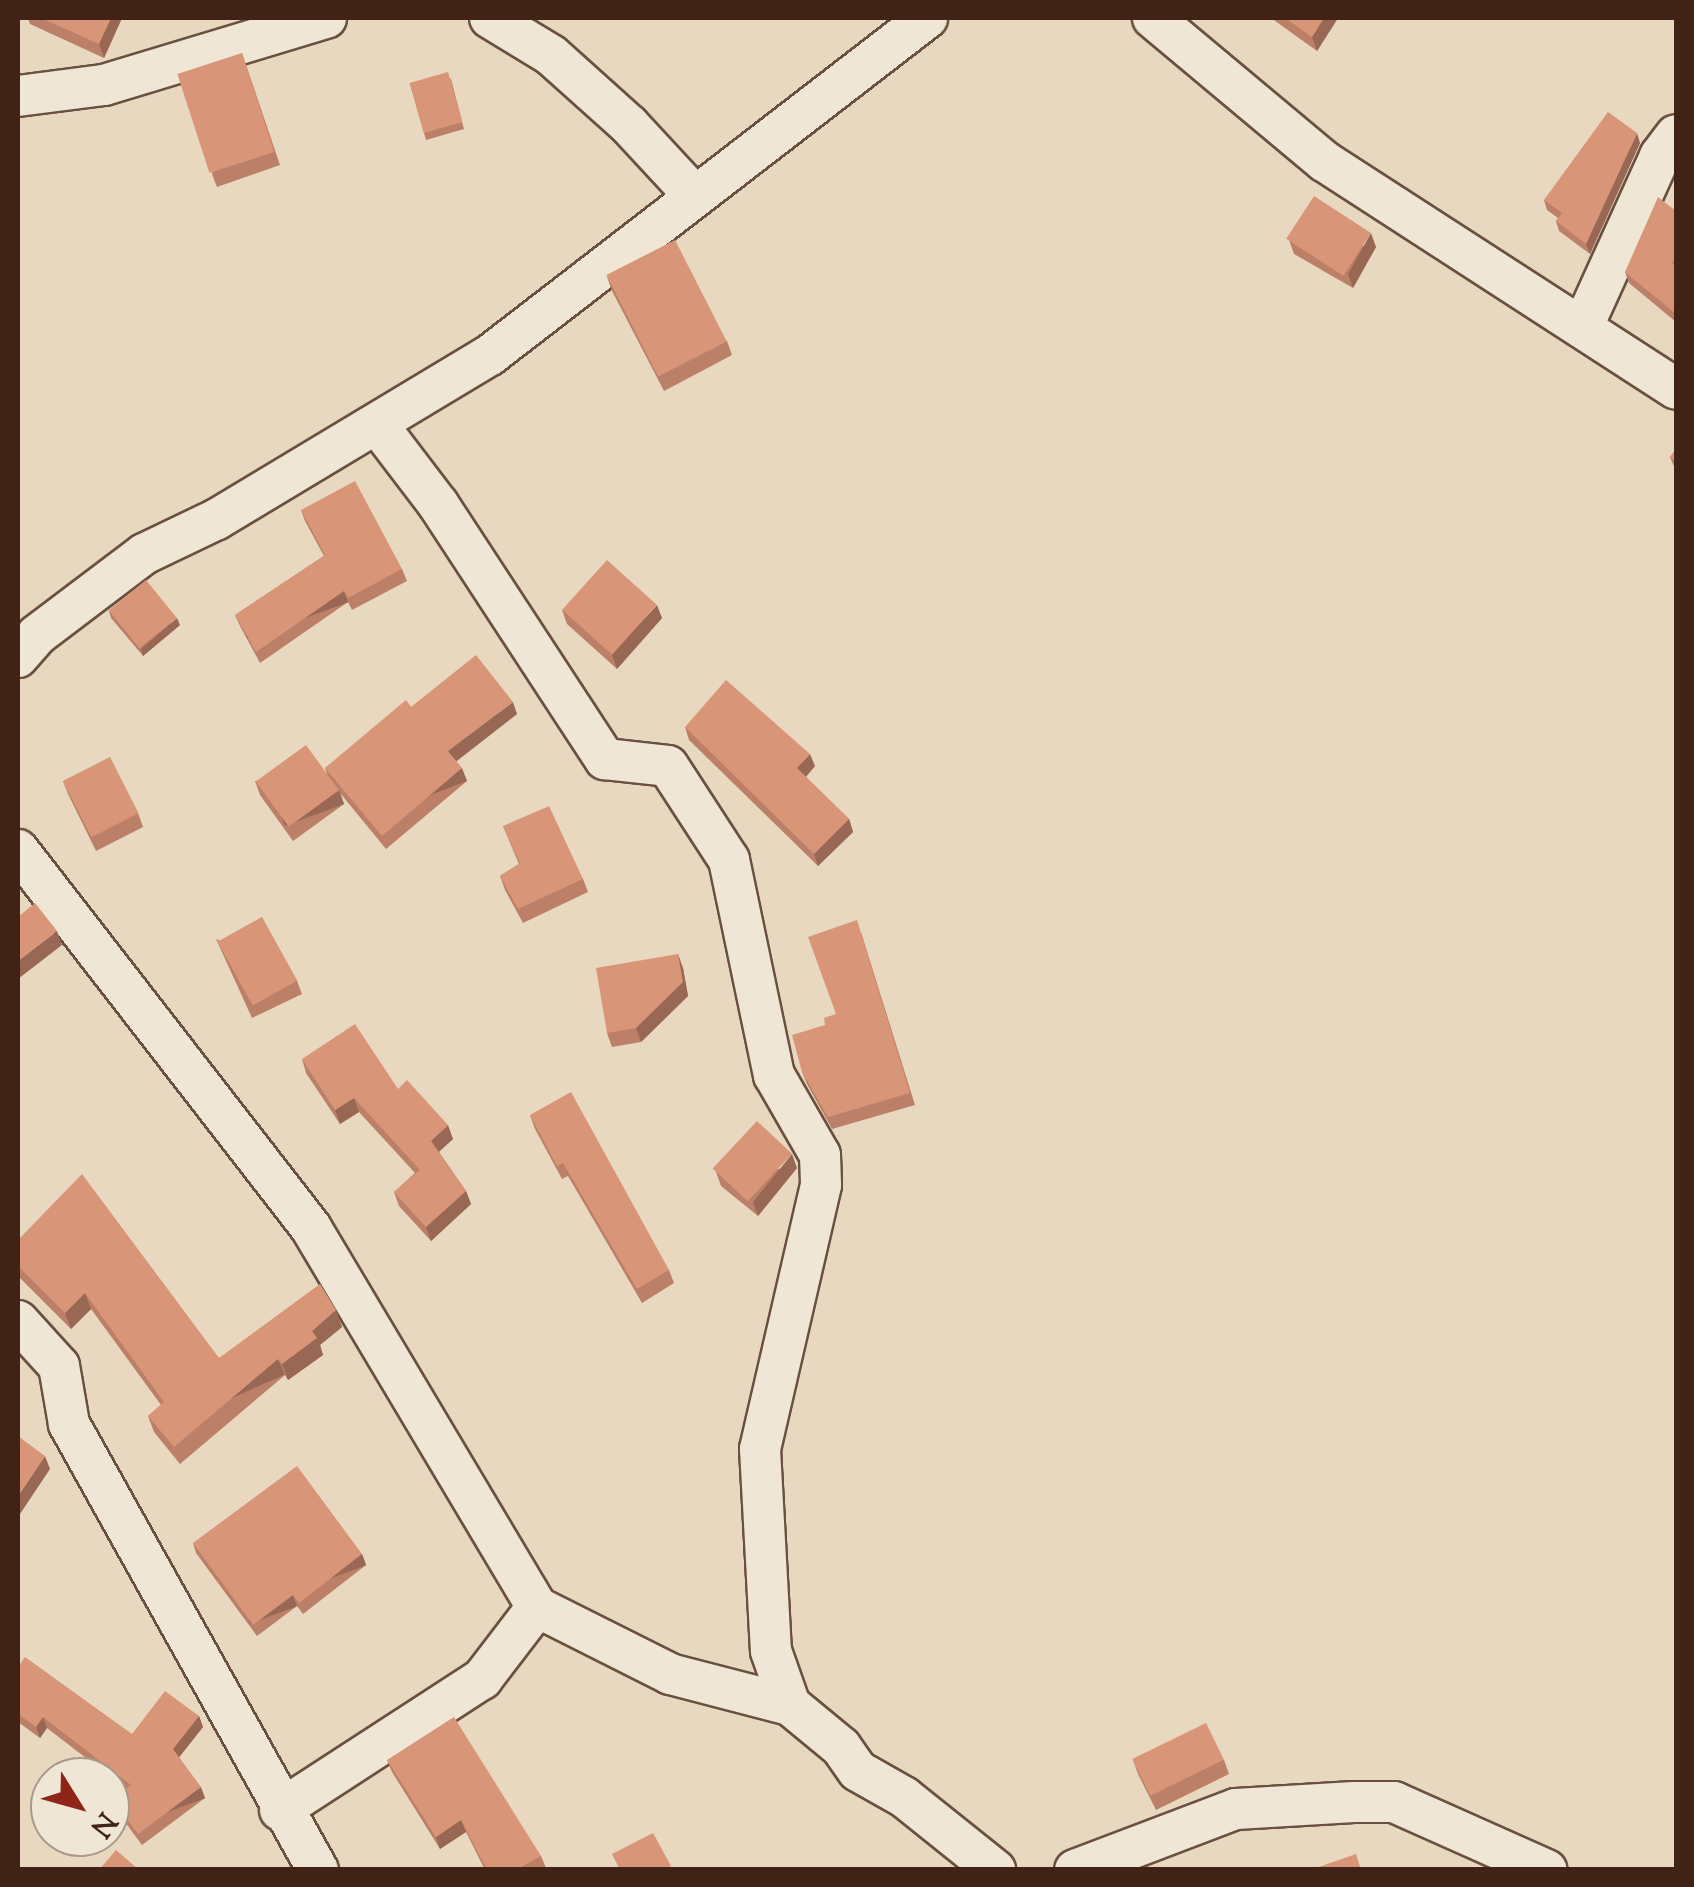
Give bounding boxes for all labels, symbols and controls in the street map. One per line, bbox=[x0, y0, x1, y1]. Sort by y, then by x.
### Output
north arrow bbox=[30, 1757, 130, 1857]
text: N bbox=[80, 1803, 125, 1845]

